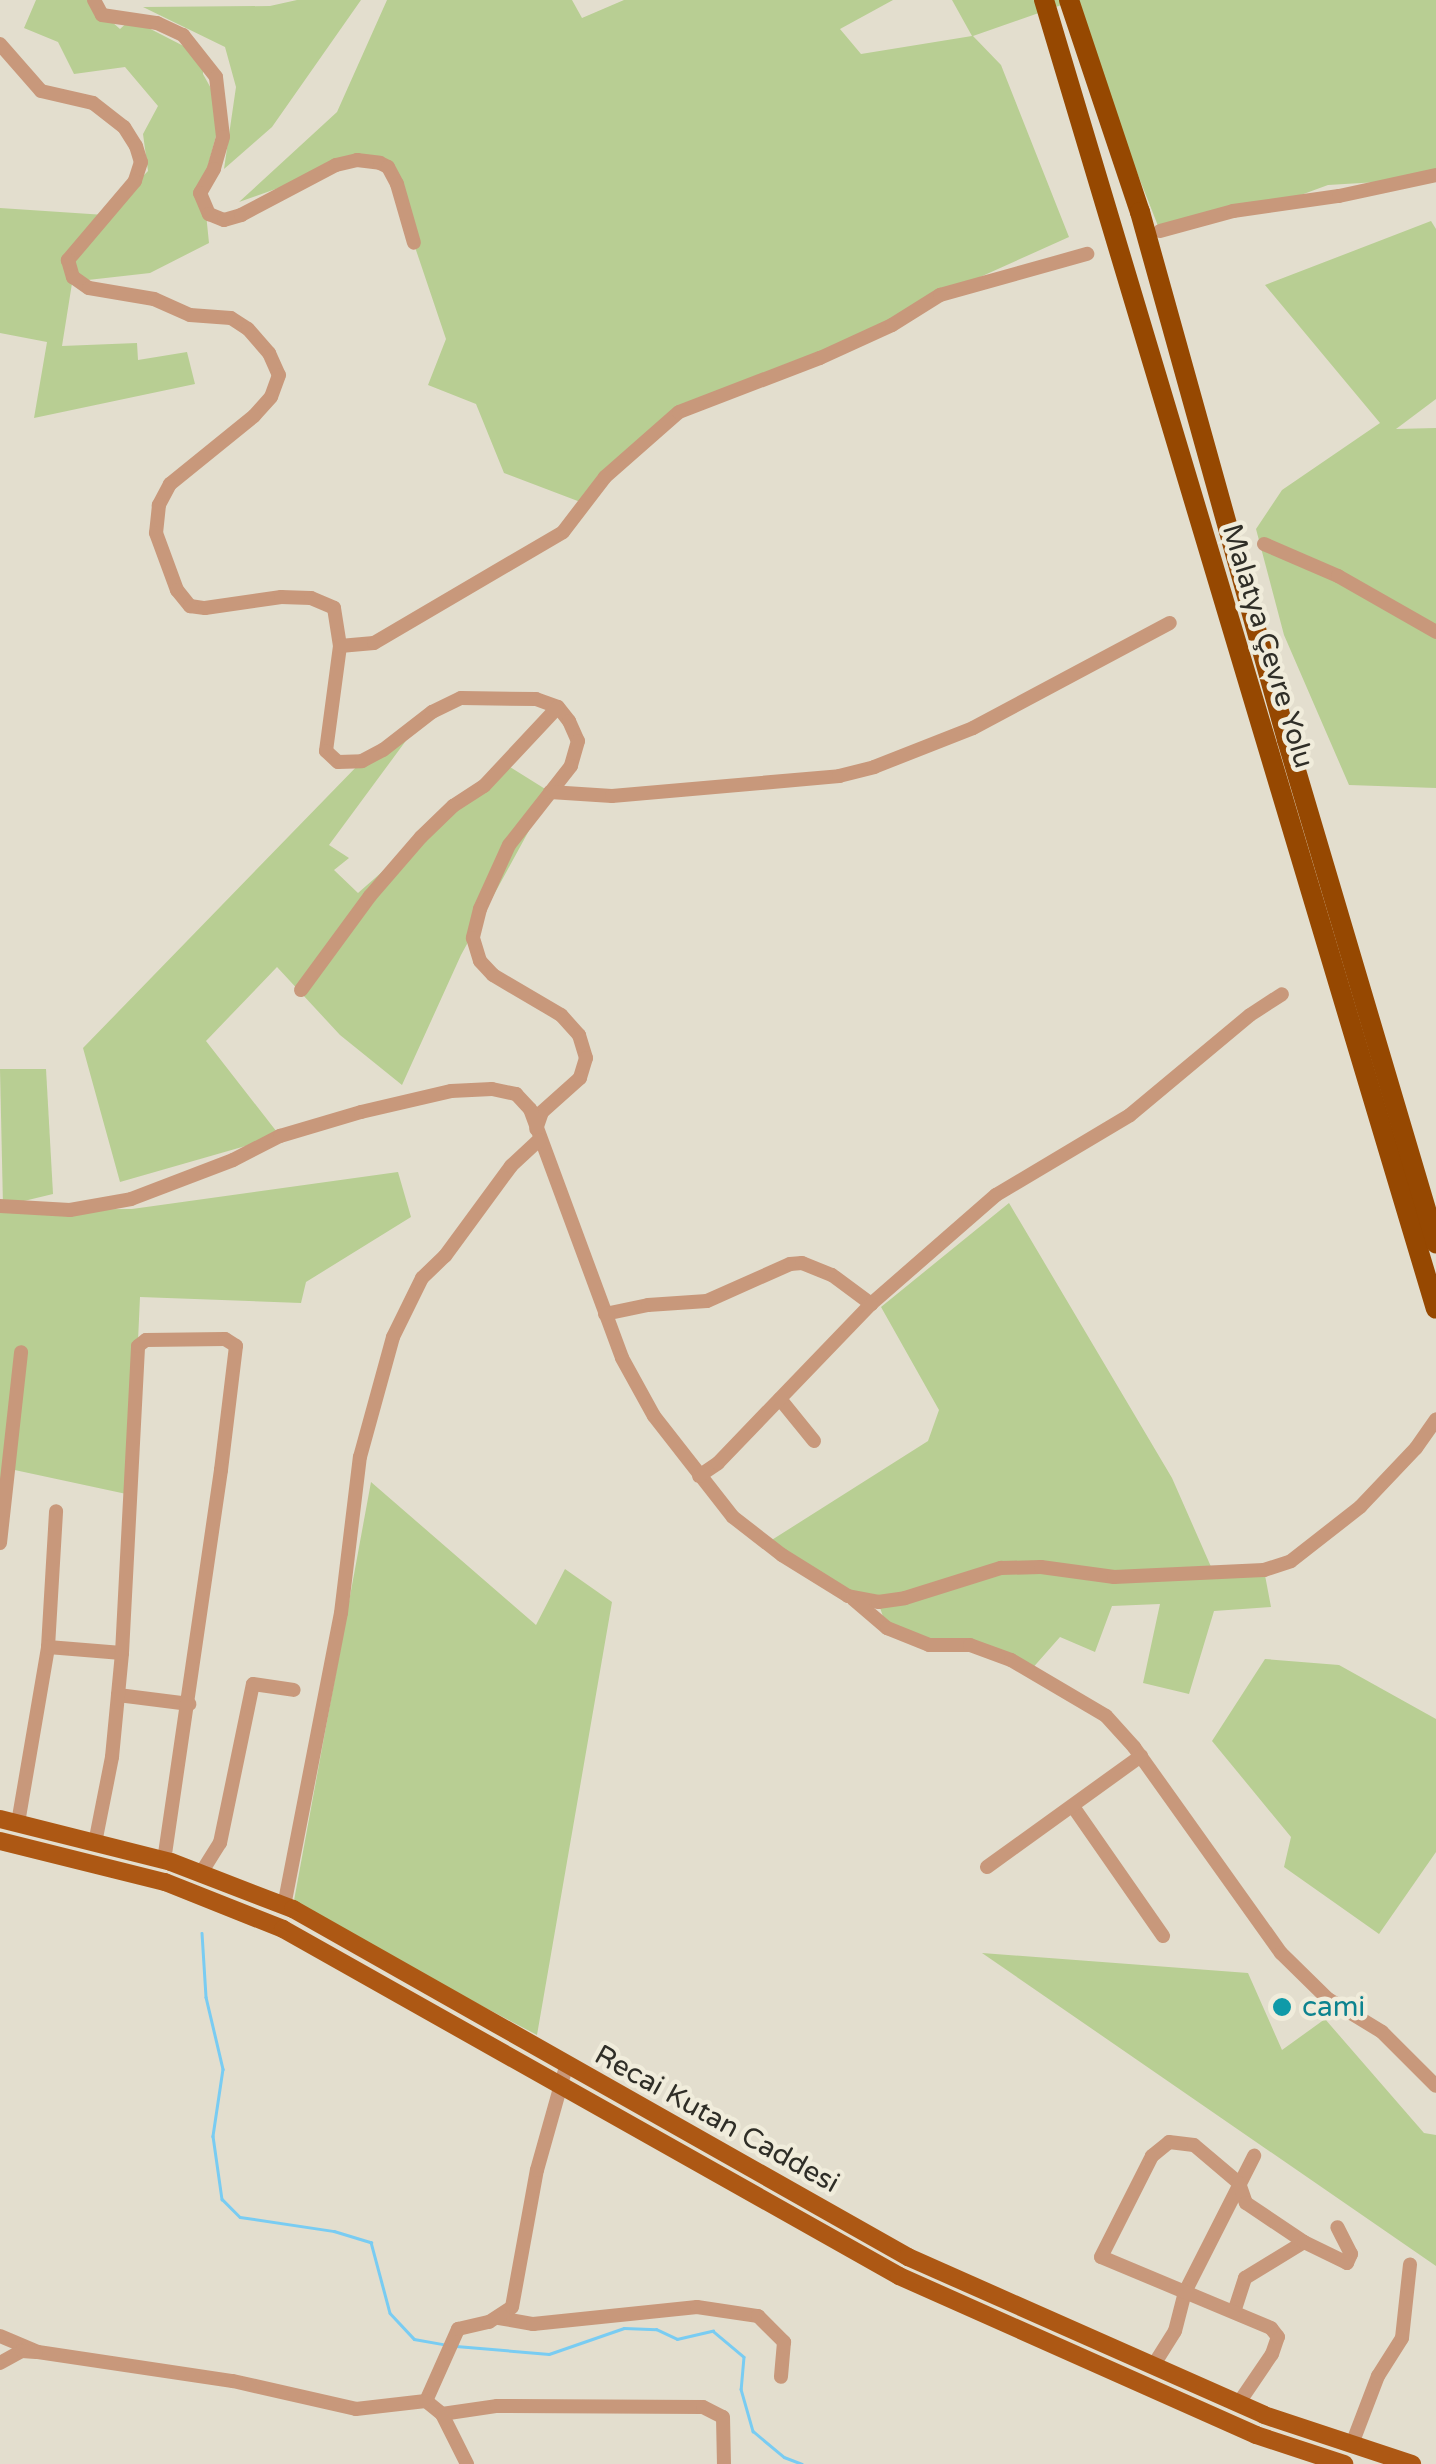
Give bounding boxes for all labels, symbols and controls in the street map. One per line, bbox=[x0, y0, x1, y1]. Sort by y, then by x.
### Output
street label: Malatya Çevre Yolu bbox=[1215, 520, 1321, 772]
place label: cami bbox=[1302, 1990, 1365, 2024]
marker: cami bbox=[1271, 1996, 1293, 2018]
street label: Recai Kutan Caddesi bbox=[589, 2038, 845, 2200]

